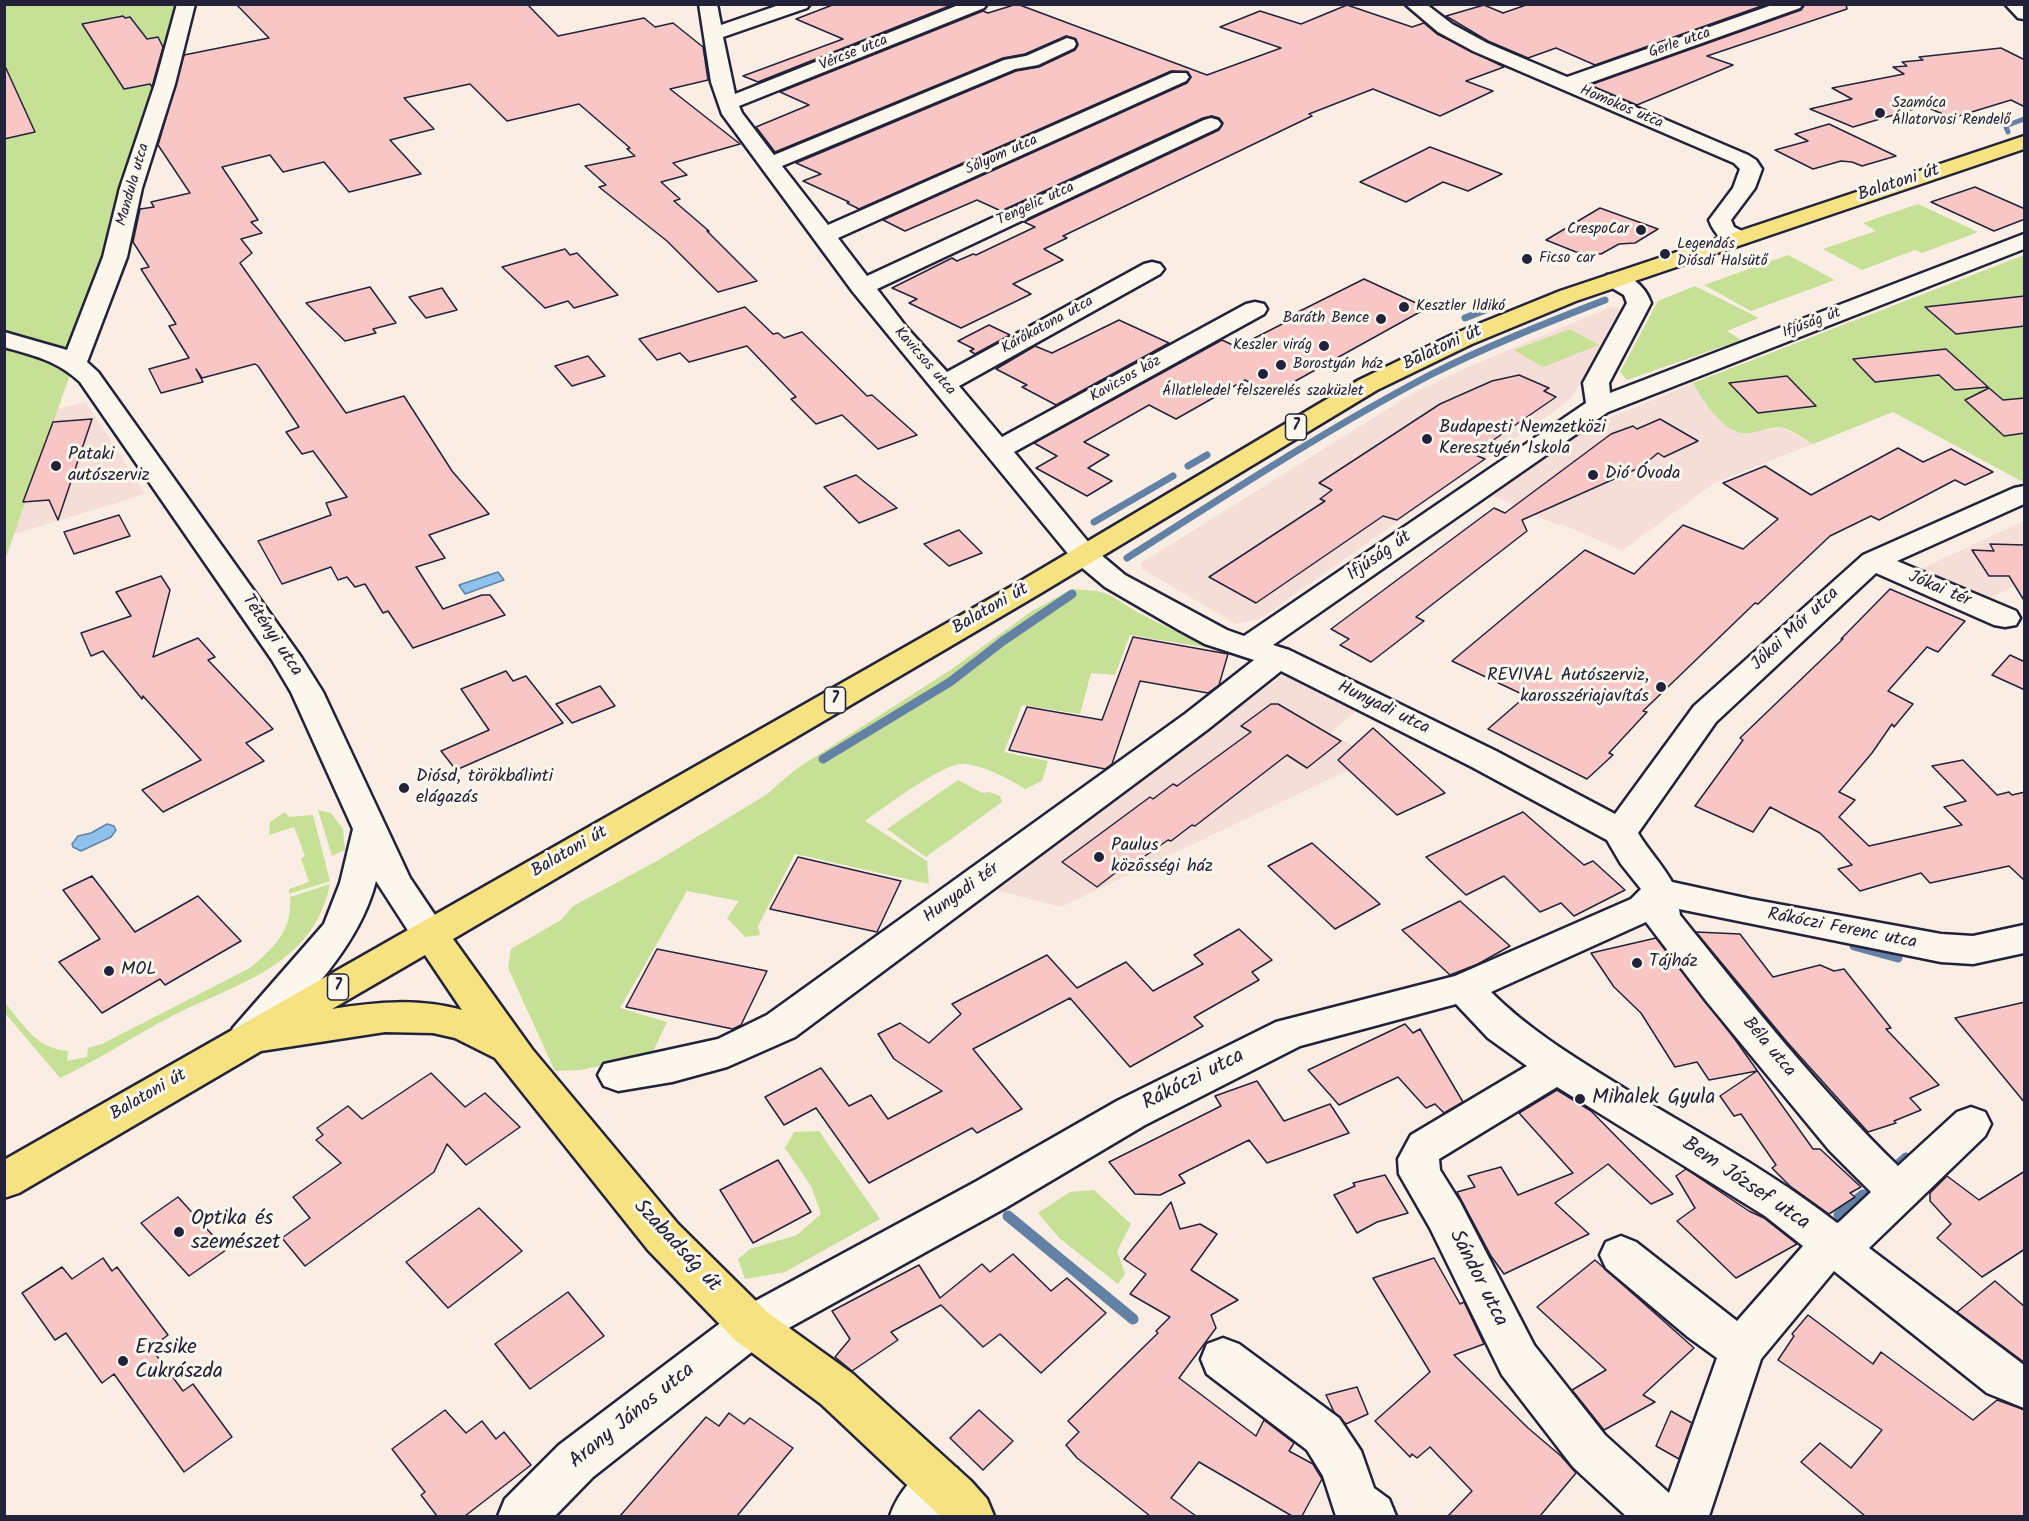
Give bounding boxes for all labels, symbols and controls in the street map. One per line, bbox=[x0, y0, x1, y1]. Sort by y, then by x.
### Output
street label: Gerle utca bbox=[1647, 25, 1713, 63]
street label: Vércse utca bbox=[817, 32, 891, 76]
street label: Homokos utca bbox=[1577, 82, 1665, 134]
place label: Szamóca Állatorvosi Rendelő bbox=[1892, 95, 2010, 130]
marker: Szamóca Állatorvosi Rendelő bbox=[1873, 106, 1887, 120]
street label: Sólyom utca bbox=[963, 132, 1041, 180]
street label: Mandula utca bbox=[114, 142, 154, 228]
street label: Balatoni út bbox=[1855, 161, 1943, 207]
street label: Tengelic utca bbox=[994, 179, 1078, 231]
place label: CrespoCar bbox=[1567, 221, 1629, 239]
marker: CrespoCar bbox=[1634, 223, 1648, 237]
place label: Legendás Diósdi Halsütő bbox=[1677, 236, 1767, 271]
marker: Legendás Diósdi Halsütő bbox=[1658, 247, 1672, 261]
place label: Ficso car bbox=[1539, 250, 1595, 268]
marker: Ficso car bbox=[1520, 252, 1534, 266]
street label: Kárókatona utca bbox=[999, 293, 1097, 359]
place label: Kesztler Ildikó bbox=[1416, 298, 1505, 316]
marker: Kesztler Ildikó bbox=[1397, 300, 1411, 314]
street label: Ifjúság út bbox=[1780, 305, 1844, 343]
place label: Baráth Bence bbox=[1283, 310, 1369, 328]
marker: Baráth Bence bbox=[1374, 312, 1388, 326]
street label: Balatoni út bbox=[1400, 321, 1486, 377]
street label: Kavicsos utca bbox=[889, 324, 959, 400]
place label: Keszler virág bbox=[1233, 337, 1312, 355]
marker: Keszler virág bbox=[1317, 339, 1331, 353]
street label: Kavicsos köz bbox=[1087, 353, 1165, 407]
place label: Borostyán ház bbox=[1293, 356, 1383, 374]
marker: Borostyán ház bbox=[1274, 358, 1288, 372]
marker: Állatleledel felszerelés szaküzlet bbox=[1256, 367, 1270, 381]
place label: Állatleledel felszerelés szaküzlet bbox=[1162, 383, 1364, 401]
road number: 7 bbox=[1286, 414, 1306, 440]
place label: Budapesti Nemzetközi Keresztyén Iskola bbox=[1439, 418, 1606, 460]
marker: Budapesti Nemzetközi Keresztyén Iskola bbox=[1420, 432, 1434, 446]
place label: Pataki autószerviz bbox=[68, 445, 150, 488]
marker: Pataki autószerviz bbox=[49, 459, 63, 473]
place label: Dió Óvoda bbox=[1605, 464, 1680, 486]
marker: Dió Óvoda bbox=[1586, 468, 1600, 482]
street label: Ifjúság út bbox=[1344, 527, 1416, 587]
street label: Jókai tér bbox=[1905, 567, 1973, 613]
street label: Balatoni út bbox=[949, 580, 1033, 640]
street label: Jókai Mór utca bbox=[1747, 584, 1845, 676]
street label: Tétényi utca bbox=[236, 591, 306, 681]
place label: REVIVAL Autószerviz, karosszériajavítás bbox=[1487, 666, 1649, 708]
street label: Hunyadi utca bbox=[1333, 677, 1433, 741]
marker: REVIVAL Autószerviz, karosszériajavítás bbox=[1654, 680, 1668, 694]
road number: 7 bbox=[824, 687, 846, 713]
place label: Diósd, törökbálinti elágazás bbox=[416, 767, 553, 810]
marker: Diósd, törökbálinti elágazás bbox=[397, 781, 411, 795]
street label: Balatoni út bbox=[528, 823, 612, 883]
place label: Paulus közösségi ház bbox=[1111, 836, 1213, 878]
marker: Paulus közösségi ház bbox=[1092, 850, 1106, 864]
street label: Hunyadi tér bbox=[920, 859, 1004, 929]
street label: Rákóczi Ferenc utca bbox=[1766, 905, 1918, 955]
place label: Tájház bbox=[1649, 952, 1698, 974]
marker: Tájház bbox=[1630, 956, 1644, 970]
place label: MOL bbox=[121, 960, 156, 982]
marker: MOL bbox=[102, 964, 116, 978]
road number: 7 bbox=[328, 974, 348, 1000]
street label: Béla utca bbox=[1737, 1014, 1799, 1082]
street label: Rákóczi utca bbox=[1139, 1045, 1249, 1117]
street label: Balatoni út bbox=[107, 1066, 191, 1126]
place label: Mihalek Gyula bbox=[1592, 1086, 1715, 1112]
marker: Mihalek Gyula bbox=[1573, 1092, 1587, 1106]
street label: Bem József utca bbox=[1676, 1133, 1814, 1237]
street label: Szabadság út bbox=[627, 1196, 725, 1298]
place label: Optika és szemészet bbox=[191, 1207, 280, 1257]
marker: Optika és szemészet bbox=[172, 1225, 186, 1239]
street label: Sándor utca bbox=[1442, 1226, 1512, 1332]
place label: Erzsike Cukrászda bbox=[135, 1336, 223, 1386]
marker: Erzsike Cukrászda bbox=[116, 1354, 130, 1368]
street label: Arany János utca bbox=[565, 1359, 701, 1475]

